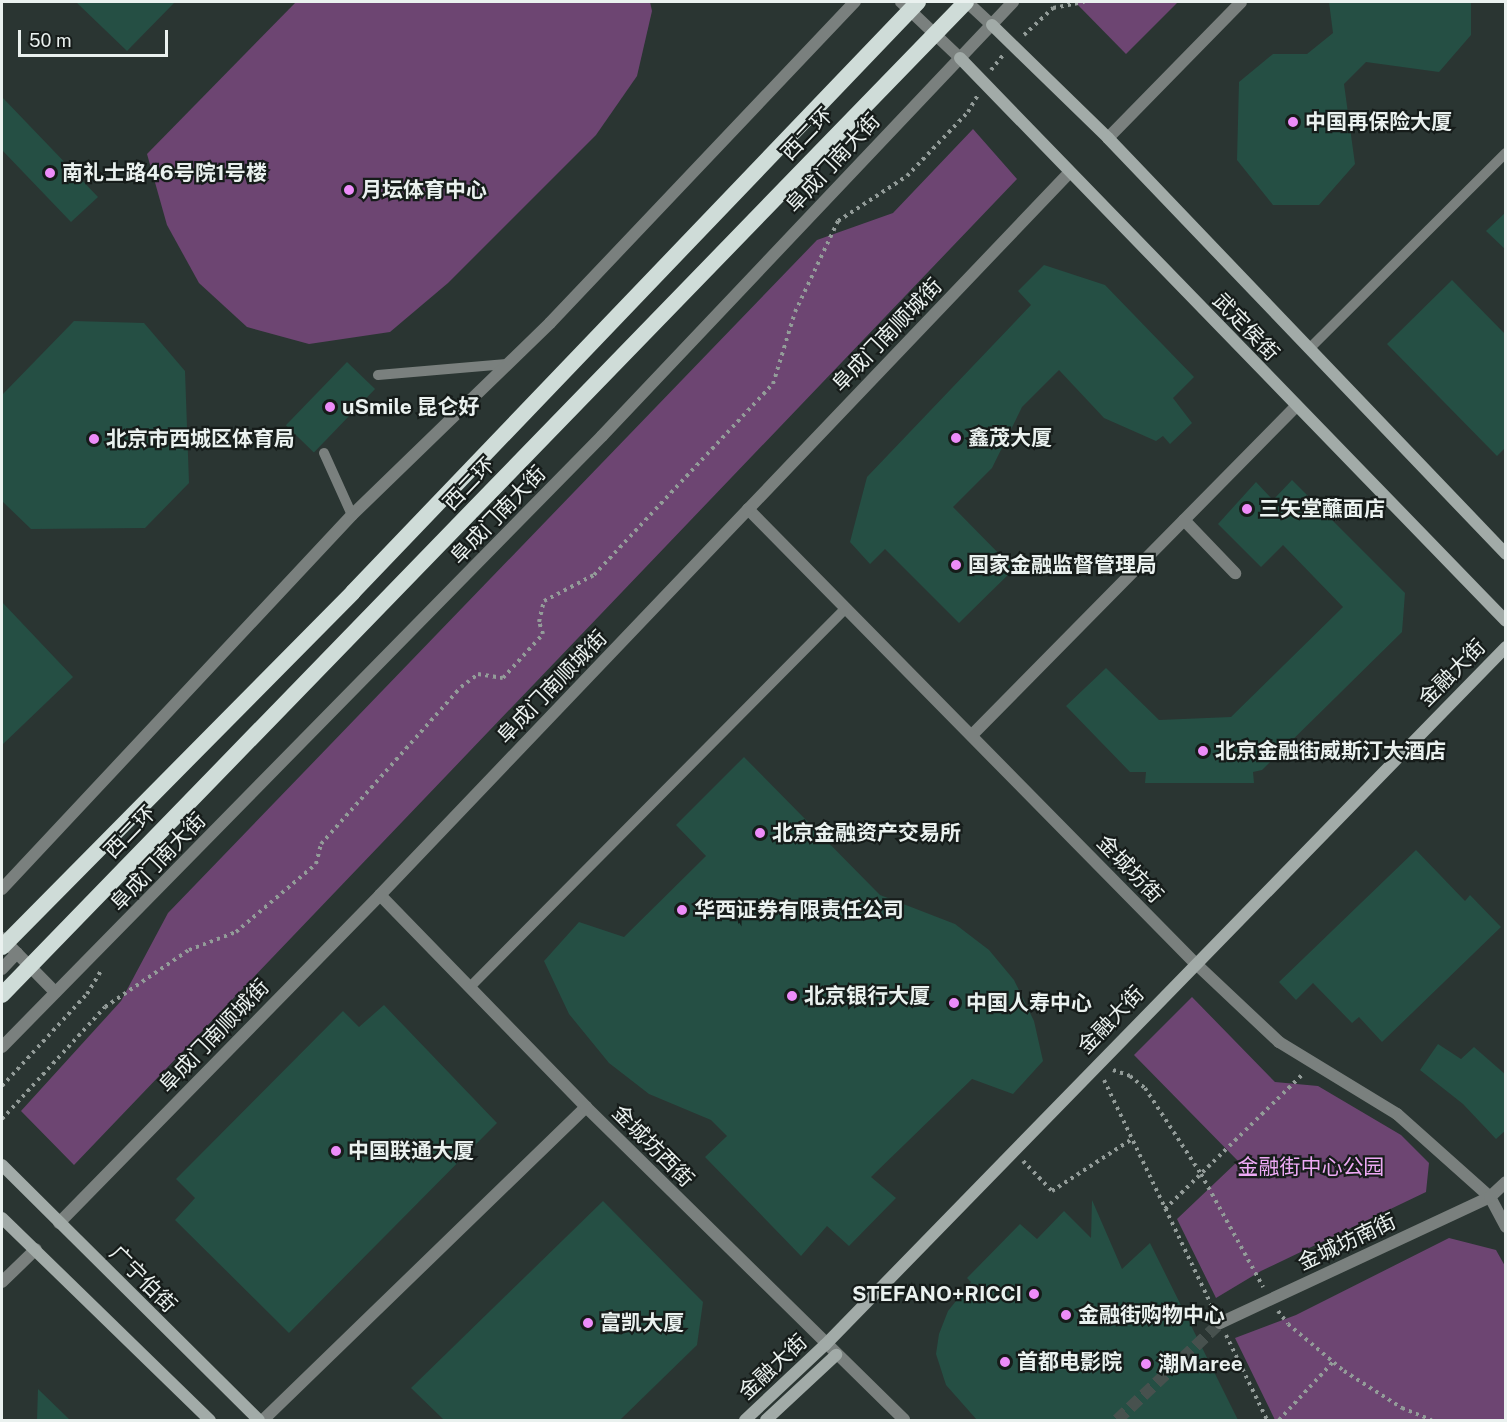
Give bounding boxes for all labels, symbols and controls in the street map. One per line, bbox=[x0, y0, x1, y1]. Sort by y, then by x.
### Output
scale bar bbox=[21, 18, 171, 56]
text: 50 m bbox=[29, 30, 72, 51]
street label: 西二环 bbox=[776, 103, 838, 165]
street label: 阜成门南大街 bbox=[781, 108, 885, 218]
place label: 中国再保险大厦 bbox=[1305, 109, 1452, 135]
marker: 中国再保险大厦 bbox=[1286, 115, 1300, 129]
place label: 南礼士路46号院1号楼 bbox=[62, 160, 267, 186]
marker: 南礼士路46号院1号楼 bbox=[43, 166, 57, 180]
place label: 月坛体育中心 bbox=[361, 177, 487, 203]
marker: 月坛体育中心 bbox=[342, 183, 356, 197]
street label: 阜成门南顺城街 bbox=[827, 273, 947, 397]
street label: 武定侯街 bbox=[1208, 288, 1284, 366]
place label: uSmile 昆仑好 bbox=[342, 394, 480, 420]
marker: uSmile 昆仑好 bbox=[323, 400, 337, 414]
place label: 鑫茂大厦 bbox=[968, 425, 1052, 451]
place label: 北京市西城区体育局 bbox=[106, 426, 295, 452]
marker: 鑫茂大厦 bbox=[949, 431, 963, 445]
marker: 北京市西城区体育局 bbox=[87, 432, 101, 446]
street label: 西二环 bbox=[438, 453, 500, 515]
street label: 阜成门南大街 bbox=[445, 461, 551, 569]
place label: 三矢堂蘸面店 bbox=[1259, 496, 1385, 522]
marker: 三矢堂蘸面店 bbox=[1240, 502, 1254, 516]
place label: 国家金融监督管理局 bbox=[968, 552, 1157, 578]
marker: 国家金融监督管理局 bbox=[949, 558, 963, 572]
street label: 阜成门南顺城街 bbox=[492, 625, 612, 749]
street label: 金融大街 bbox=[1413, 634, 1491, 712]
place label: 北京金融街威斯汀大酒店 bbox=[1215, 738, 1446, 764]
marker: 北京金融街威斯汀大酒店 bbox=[1196, 744, 1210, 758]
street label: 西二环 bbox=[99, 801, 161, 863]
street label: 阜成门南大街 bbox=[105, 808, 211, 916]
place label: 北京金融资产交易所 bbox=[772, 820, 961, 846]
marker: 北京金融资产交易所 bbox=[753, 826, 767, 840]
street label: 金城坊街 bbox=[1092, 830, 1168, 908]
place label: 华西证券有限责任公司 bbox=[694, 897, 904, 923]
marker: 华西证券有限责任公司 bbox=[675, 903, 689, 917]
street label: 阜成门南顺城街 bbox=[154, 974, 274, 1098]
street label: 金融大街 bbox=[1073, 981, 1149, 1059]
place label: 北京银行大厦 bbox=[804, 983, 930, 1009]
marker: 北京银行大厦 bbox=[785, 989, 799, 1003]
place label: 中国人寿中心 bbox=[966, 990, 1092, 1016]
marker: 中国人寿中心 bbox=[947, 996, 961, 1010]
street label: 金城坊西街 bbox=[607, 1100, 699, 1192]
place label: 中国联通大厦 bbox=[348, 1138, 474, 1164]
marker: 中国联通大厦 bbox=[329, 1144, 343, 1158]
park label: 金融街中心公园 bbox=[1238, 1154, 1384, 1180]
street label: 金城坊南街 bbox=[1294, 1208, 1400, 1276]
street label: 广宁伯街 bbox=[104, 1240, 182, 1318]
place label: STEFANO+RICCI bbox=[852, 1281, 1022, 1307]
marker: STEFANO+RICCI bbox=[1027, 1287, 1041, 1301]
place label: 金融街购物中心 bbox=[1078, 1302, 1225, 1328]
marker: 金融街购物中心 bbox=[1059, 1308, 1073, 1322]
place label: 富凯大厦 bbox=[600, 1310, 684, 1336]
marker: 富凯大厦 bbox=[581, 1316, 595, 1330]
street label: 金融大街 bbox=[734, 1329, 812, 1405]
place label: 首都电影院 bbox=[1017, 1349, 1122, 1375]
place label: 潮Maree bbox=[1158, 1351, 1243, 1377]
marker: 首都电影院 bbox=[998, 1355, 1012, 1369]
marker: 潮Maree bbox=[1139, 1357, 1153, 1371]

